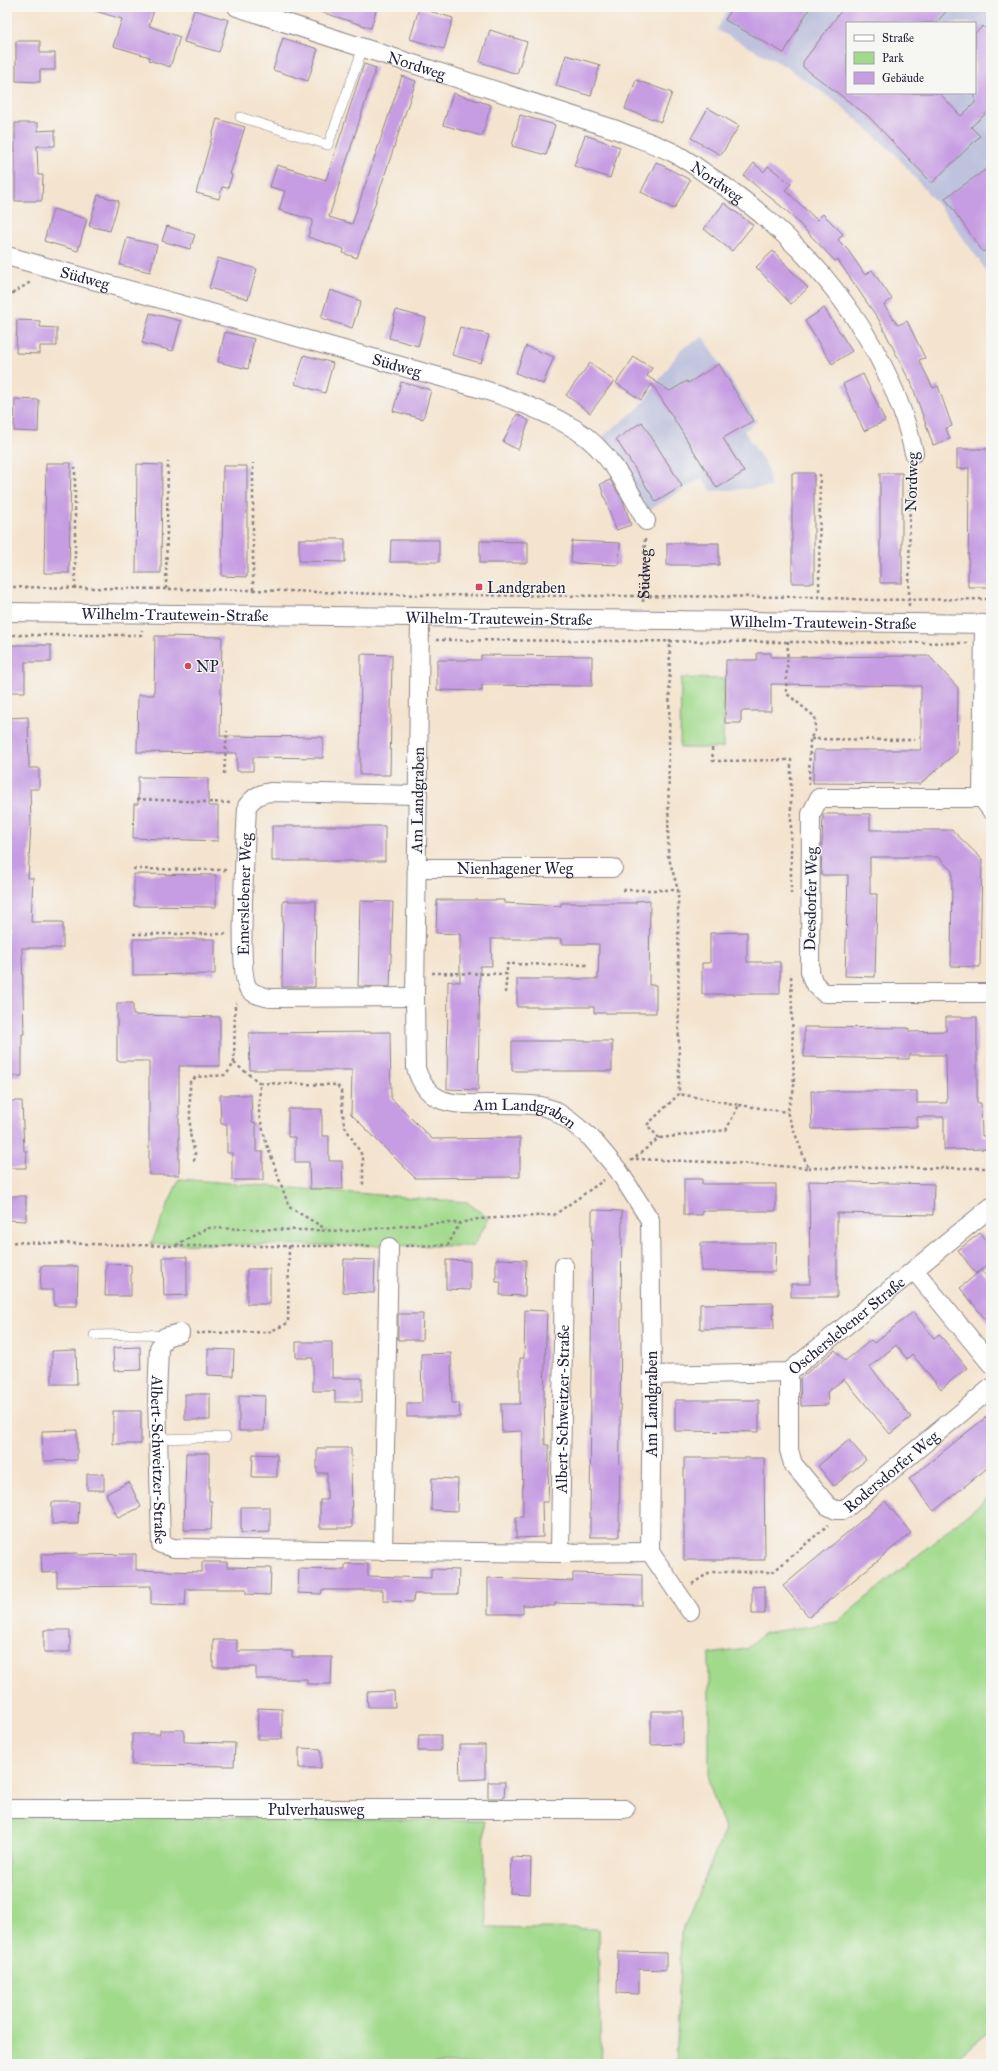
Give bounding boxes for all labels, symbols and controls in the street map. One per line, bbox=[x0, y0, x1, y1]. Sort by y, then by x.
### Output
legend bbox=[846, 22, 976, 94]
text: Straße bbox=[882, 31, 914, 45]
street label: Nordweg bbox=[385, 47, 449, 85]
text: Park bbox=[882, 51, 904, 65]
text: Gebäude bbox=[882, 71, 924, 85]
street label: Nordweg bbox=[687, 157, 748, 208]
street label: Südweg bbox=[58, 262, 112, 295]
street label: Südweg bbox=[370, 349, 424, 383]
street label: Nordweg bbox=[901, 451, 923, 512]
street label: Südweg bbox=[634, 548, 656, 599]
place label: Landgraben bbox=[487, 578, 566, 598]
marker: Landgraben bbox=[474, 582, 484, 592]
street label: Wilhelm-Trautewein-Straße bbox=[81, 604, 269, 625]
street label: Wilhelm-Trautewein-Straße bbox=[405, 608, 593, 629]
street label: Wilhelm-Trautewein-Straße bbox=[729, 612, 917, 633]
place label: NP bbox=[196, 657, 219, 676]
marker: NP bbox=[183, 661, 193, 671]
street label: Am Landgraben bbox=[407, 746, 429, 854]
street label: Emerslebener Weg bbox=[234, 832, 257, 956]
street label: Deesdorfer Weg bbox=[800, 846, 822, 951]
street label: Nienhagener Weg bbox=[457, 859, 574, 879]
street label: Am Landgraben bbox=[472, 1095, 581, 1133]
street label: Oscherslebener Straße bbox=[784, 1272, 909, 1379]
street label: Albert-Schweitzer-Straße bbox=[552, 1324, 573, 1495]
street label: Am Landgraben bbox=[642, 1351, 662, 1458]
street label: Albert-Schweitzer-Straße bbox=[147, 1374, 170, 1545]
street label: Rodersdorfer Weg bbox=[840, 1426, 944, 1517]
street label: Pulverhausweg bbox=[268, 1800, 365, 1820]

